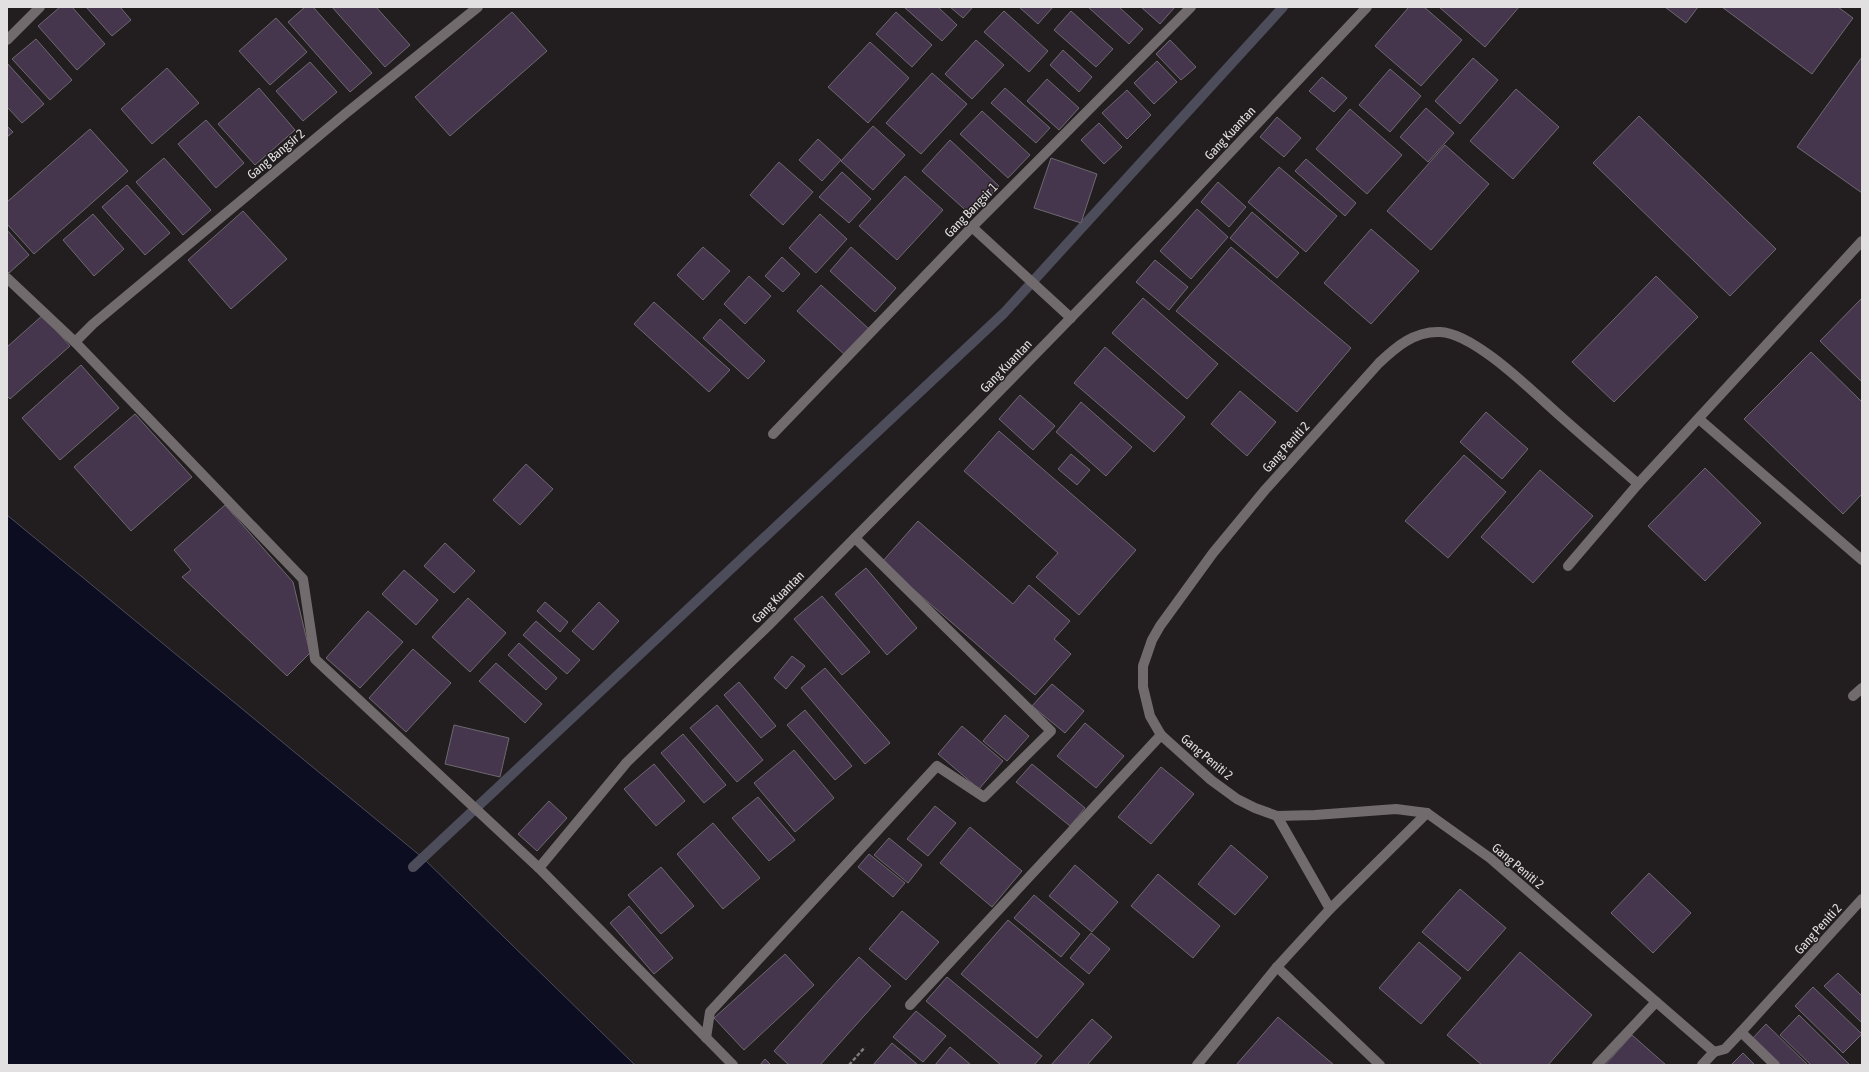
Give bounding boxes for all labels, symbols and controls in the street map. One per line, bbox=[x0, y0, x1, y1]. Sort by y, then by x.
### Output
street label: Gang Kuantan bbox=[1201, 103, 1259, 163]
street label: Gang Bangsir 2 bbox=[244, 126, 308, 182]
street label: Gang Bangsir 1 bbox=[941, 180, 1001, 240]
street label: Gang Kuantan bbox=[977, 336, 1035, 396]
street label: Gang Peniti 2 bbox=[1259, 419, 1313, 475]
street label: Gang Kuantan bbox=[749, 568, 807, 626]
street label: Gang Peniti 2 bbox=[1178, 731, 1236, 783]
street label: Gang Peniti 2 bbox=[1489, 840, 1547, 892]
street label: Gang Peniti 2 bbox=[1791, 901, 1845, 957]

